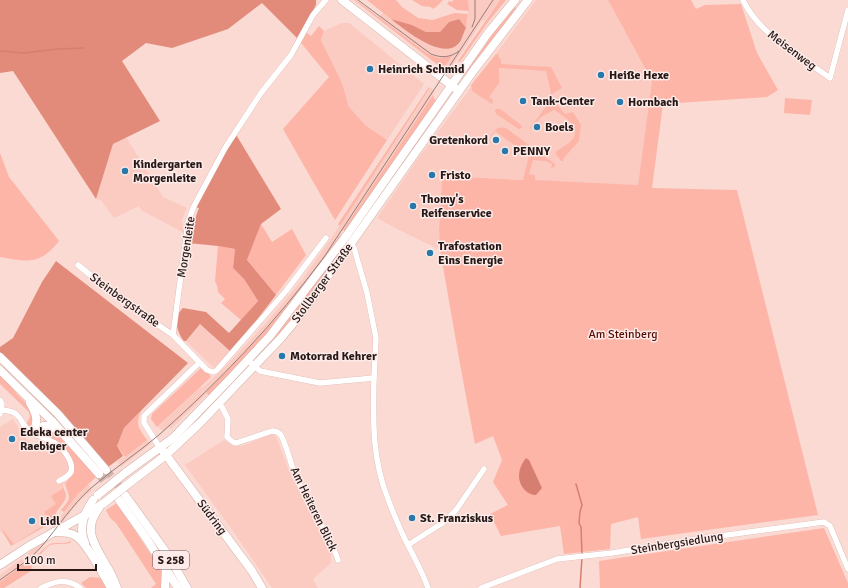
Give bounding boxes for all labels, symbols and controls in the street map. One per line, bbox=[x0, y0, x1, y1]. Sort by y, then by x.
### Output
street label: Meisenweg bbox=[764, 27, 819, 74]
place label: Heinrich Schmid bbox=[378, 62, 465, 77]
marker: Heinrich Schmid bbox=[365, 64, 375, 74]
place label: Heiße Hexe bbox=[609, 68, 669, 83]
marker: Heiße Hexe bbox=[596, 70, 606, 80]
place label: Tank-Center bbox=[531, 94, 595, 109]
place label: Hornbach bbox=[628, 95, 679, 110]
marker: Tank-Center bbox=[518, 96, 528, 106]
marker: Hornbach bbox=[615, 97, 625, 107]
place label: Boels bbox=[545, 120, 574, 135]
marker: Boels bbox=[532, 122, 542, 132]
place label: Gretenkord bbox=[429, 133, 489, 148]
marker: Gretenkord bbox=[491, 135, 501, 145]
place label: PENNY bbox=[513, 144, 551, 159]
marker: PENNY bbox=[500, 146, 510, 156]
place label: Kindergarten Morgenleite bbox=[133, 157, 203, 186]
marker: Kindergarten Morgenleite bbox=[120, 166, 130, 176]
place label: Fristo bbox=[440, 168, 471, 183]
marker: Fristo bbox=[427, 170, 437, 180]
place label: Thomy's Reifenservice bbox=[421, 192, 492, 221]
marker: Thomy's Reifenservice bbox=[408, 201, 418, 211]
street label: Morgenleite bbox=[174, 215, 199, 279]
place label: Trafostation Eins Energie bbox=[438, 239, 503, 268]
street label: Stollberger Straße bbox=[288, 241, 356, 326]
marker: Trafostation Eins Energie bbox=[425, 248, 435, 258]
street label: Steinbergstraße bbox=[87, 270, 163, 331]
park label: Am Steinberg bbox=[588, 327, 658, 342]
place label: Motorrad Kehrer bbox=[290, 349, 377, 364]
marker: Motorrad Kehrer bbox=[277, 351, 287, 361]
place label: Edeka center Raebiger bbox=[20, 425, 88, 454]
marker: Edeka center Raebiger bbox=[7, 434, 17, 444]
street label: Am Heiteren Blick bbox=[287, 465, 340, 554]
street label: Südring bbox=[193, 497, 230, 538]
place label: St. Franziskus bbox=[420, 511, 494, 526]
marker: St. Franziskus bbox=[407, 513, 417, 523]
place label: Lidl bbox=[40, 514, 60, 529]
marker: Lidl bbox=[27, 516, 37, 526]
street label: Steinbergsiedlung bbox=[630, 529, 724, 558]
scale bar bbox=[18, 546, 96, 572]
road number: S 258 bbox=[153, 551, 189, 569]
text: 100 m bbox=[24, 553, 56, 568]

